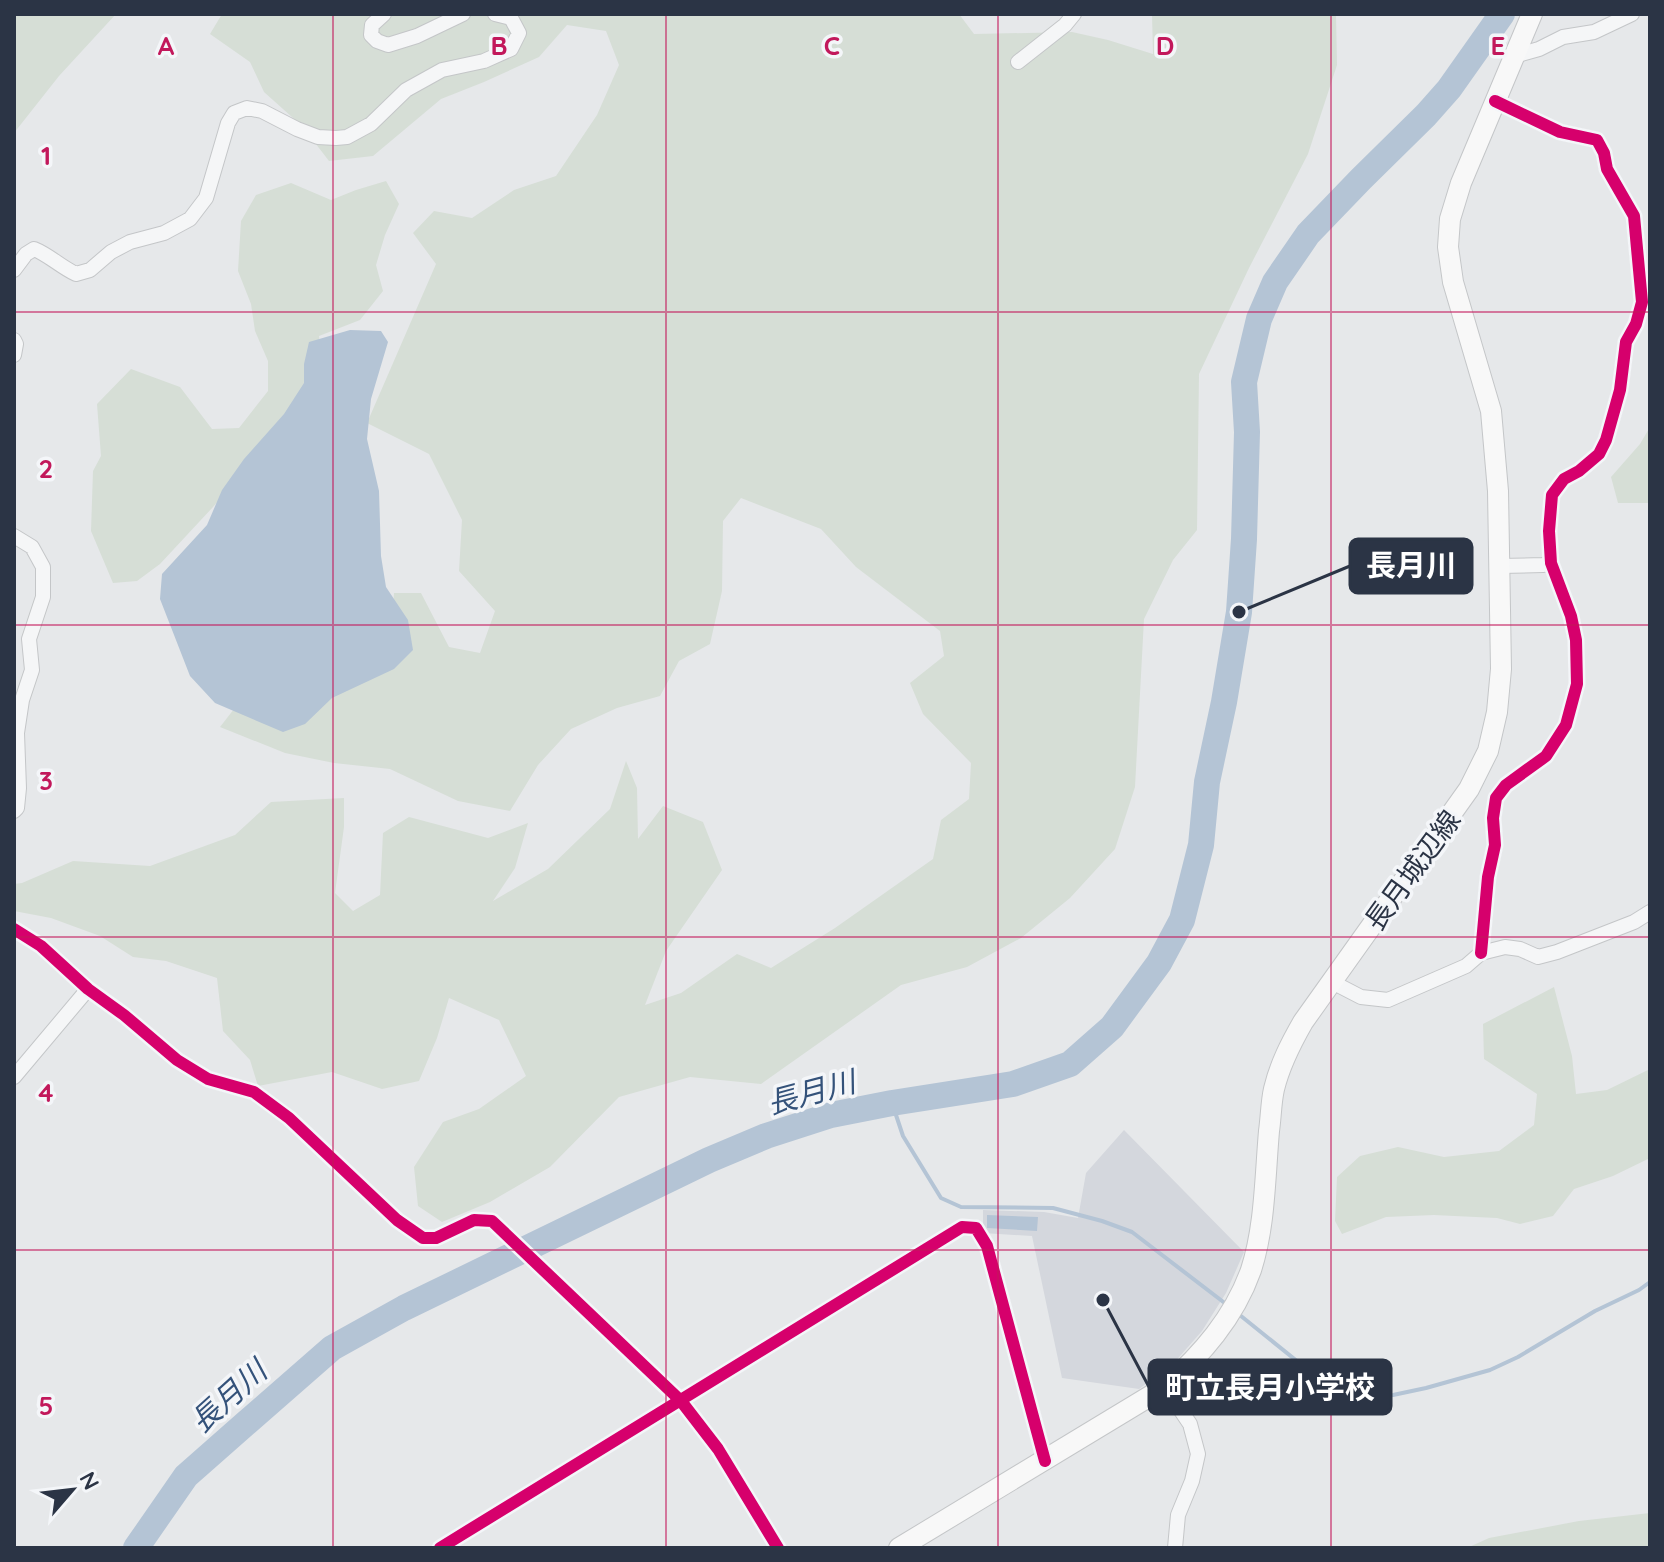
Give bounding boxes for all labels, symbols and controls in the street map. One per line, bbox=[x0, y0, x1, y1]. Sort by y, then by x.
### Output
text: A bbox=[158, 29, 175, 62]
text: B bbox=[490, 29, 508, 62]
text: C bbox=[824, 29, 840, 62]
text: D bbox=[1156, 29, 1174, 62]
text: E bbox=[1491, 29, 1505, 62]
text: 1 bbox=[41, 139, 51, 172]
text: 2 bbox=[39, 452, 53, 485]
callout: 長月川 bbox=[1350, 539, 1472, 593]
text: 長月川 bbox=[1366, 546, 1456, 584]
text: 3 bbox=[39, 764, 53, 797]
street label: 長月城辺線 bbox=[1357, 803, 1467, 937]
water label: 長月川 bbox=[763, 1061, 862, 1122]
text: 4 bbox=[38, 1076, 54, 1109]
water label: 長月川 bbox=[182, 1350, 276, 1440]
callout: 町立長月小学校 bbox=[1149, 1360, 1391, 1414]
text: 町立長月小学校 bbox=[1165, 1368, 1375, 1406]
text: 5 bbox=[39, 1389, 53, 1422]
north arrow bbox=[32, 1450, 112, 1530]
text: N bbox=[74, 1467, 106, 1494]

